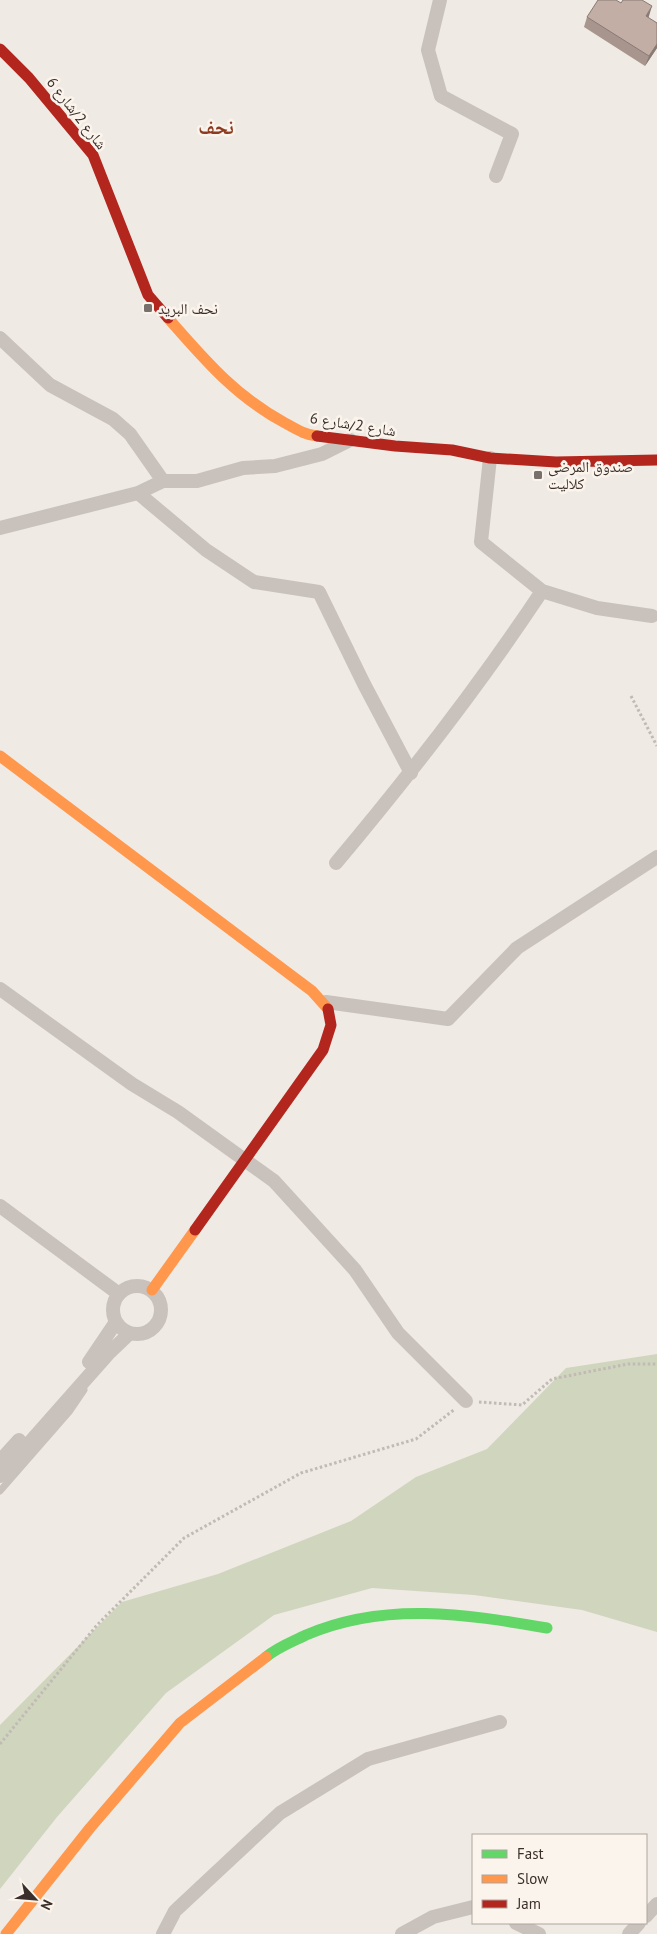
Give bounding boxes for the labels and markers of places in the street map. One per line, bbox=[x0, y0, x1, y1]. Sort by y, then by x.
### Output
place label: نحف البريد bbox=[158, 299, 218, 318]
marker: نحف البريد bbox=[142, 302, 154, 314]
place label: صندوق المرضى كلاليت bbox=[548, 457, 633, 493]
marker: صندوق المرضى كلاليت bbox=[532, 469, 544, 481]

